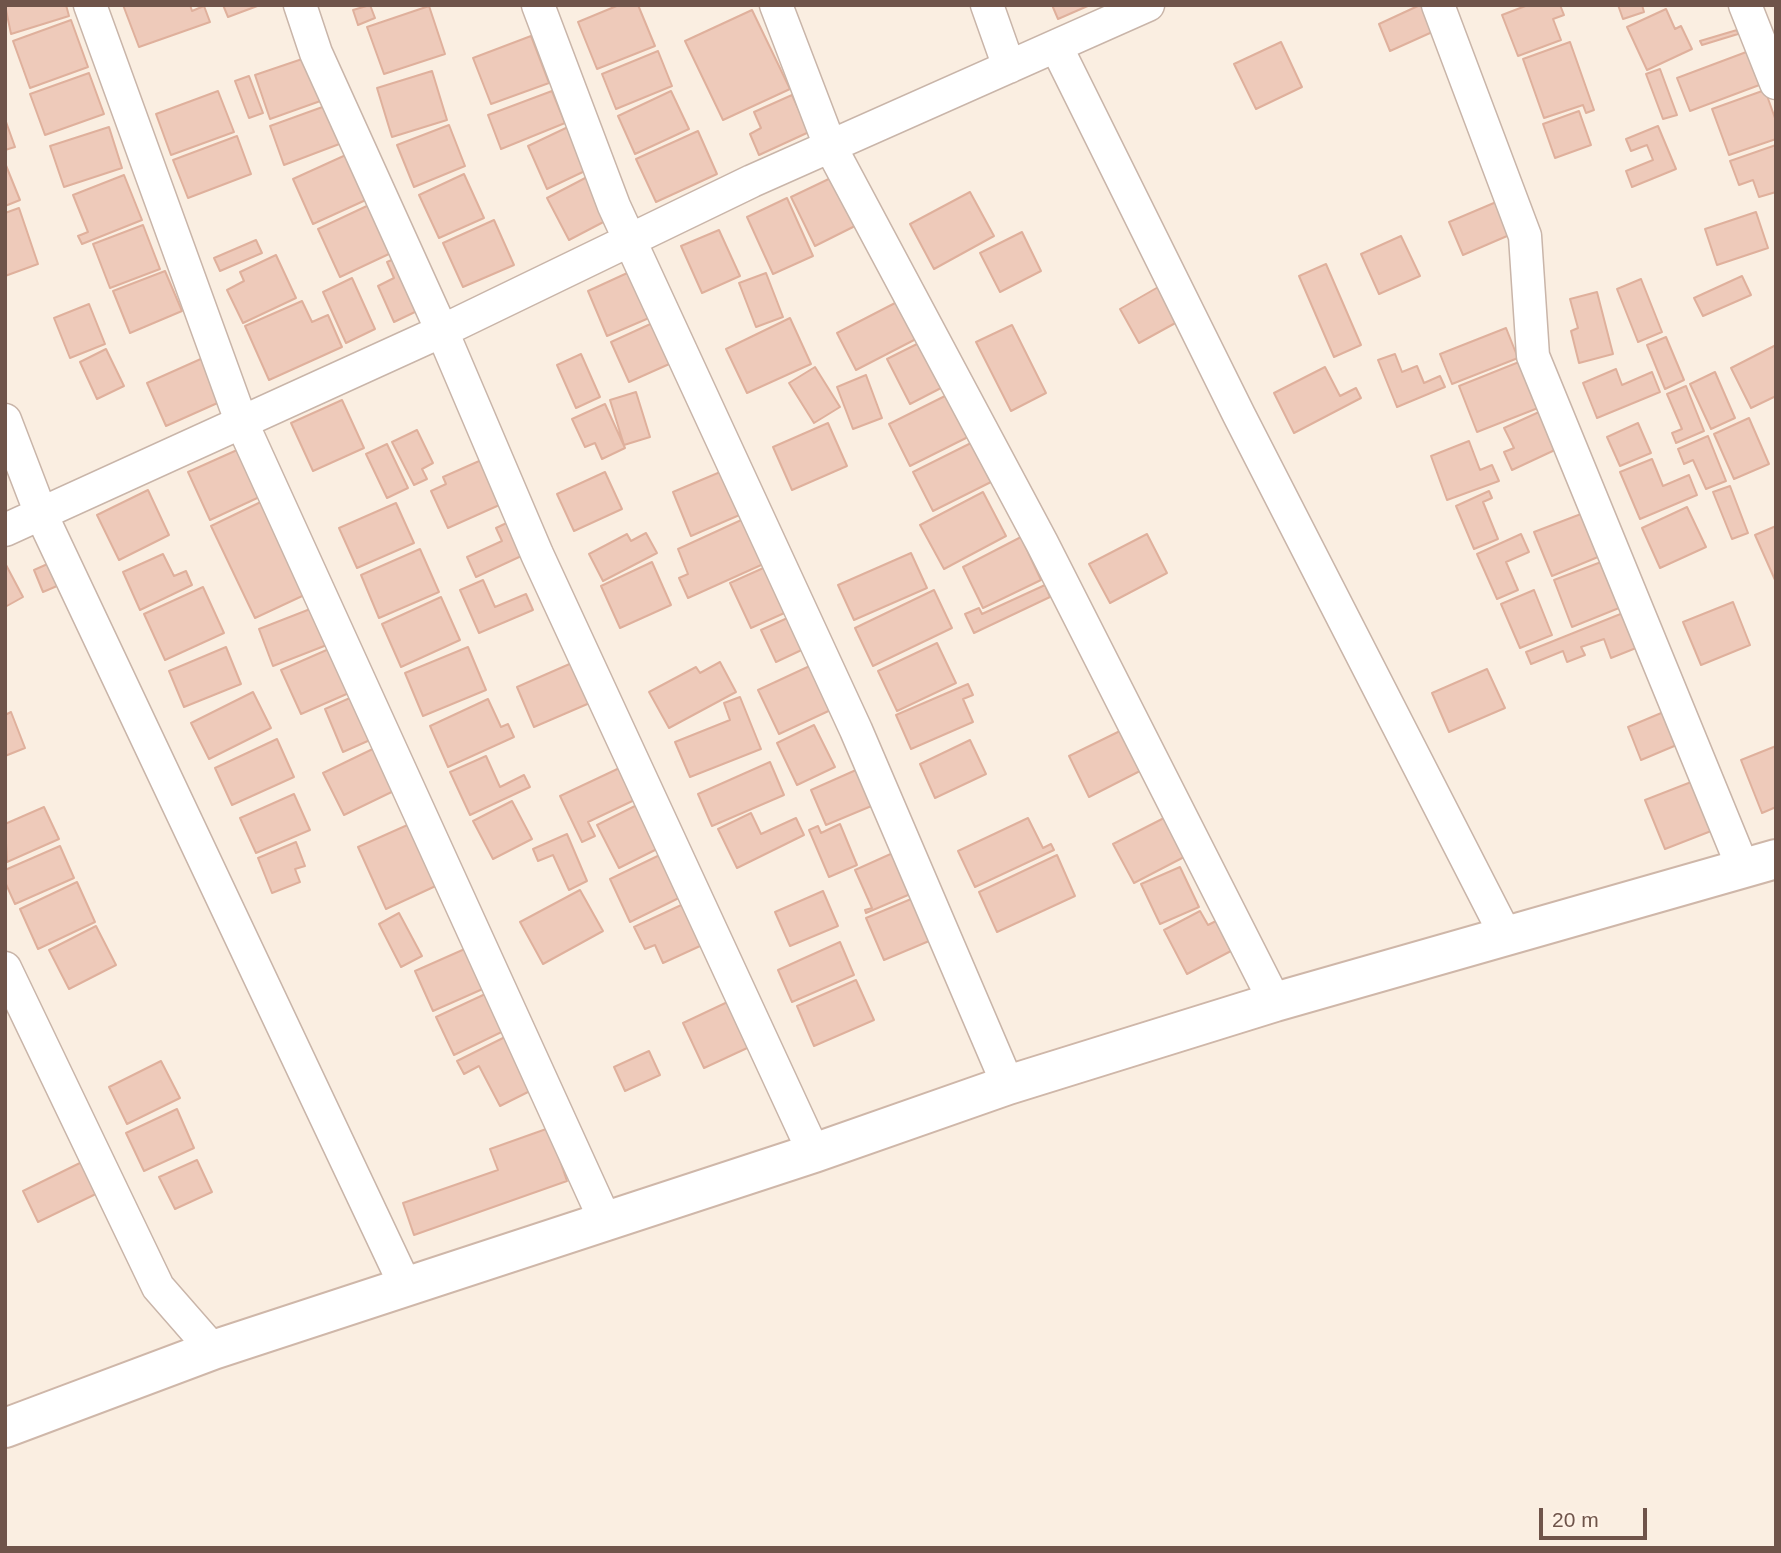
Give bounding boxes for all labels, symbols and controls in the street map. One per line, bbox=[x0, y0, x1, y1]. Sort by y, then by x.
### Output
scale bar bbox=[1543, 1494, 1652, 1538]
text: 20 m bbox=[1552, 1508, 1599, 1531]

